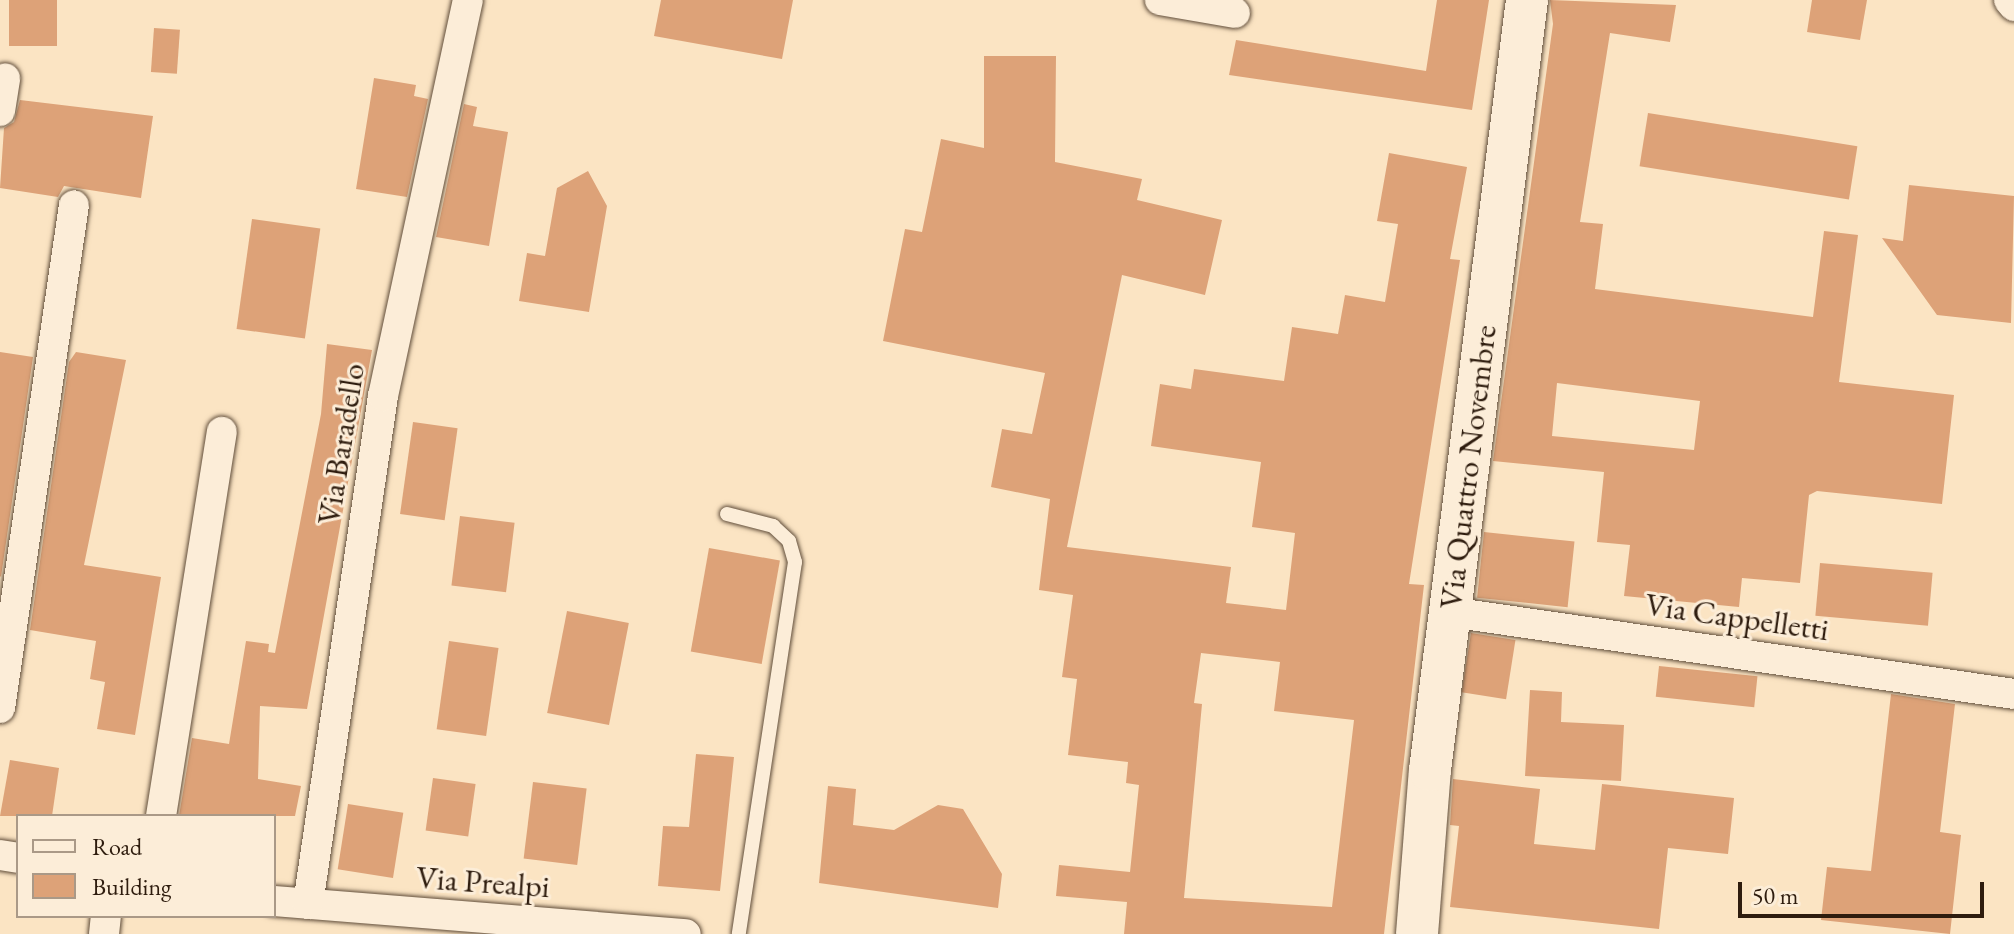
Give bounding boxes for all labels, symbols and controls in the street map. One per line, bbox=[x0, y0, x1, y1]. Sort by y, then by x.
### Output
street label: Via Quattro Novembre bbox=[1432, 323, 1504, 611]
street label: Via Baradello bbox=[309, 361, 373, 527]
street label: Via Cappelletti bbox=[1643, 585, 1831, 649]
legend bbox=[16, 814, 276, 918]
text: Road bbox=[92, 831, 142, 862]
street label: Via Prealpi bbox=[415, 858, 551, 906]
scale bar bbox=[1742, 866, 1988, 916]
text: Building bbox=[92, 871, 172, 902]
text: 50 m bbox=[1752, 880, 1799, 911]

